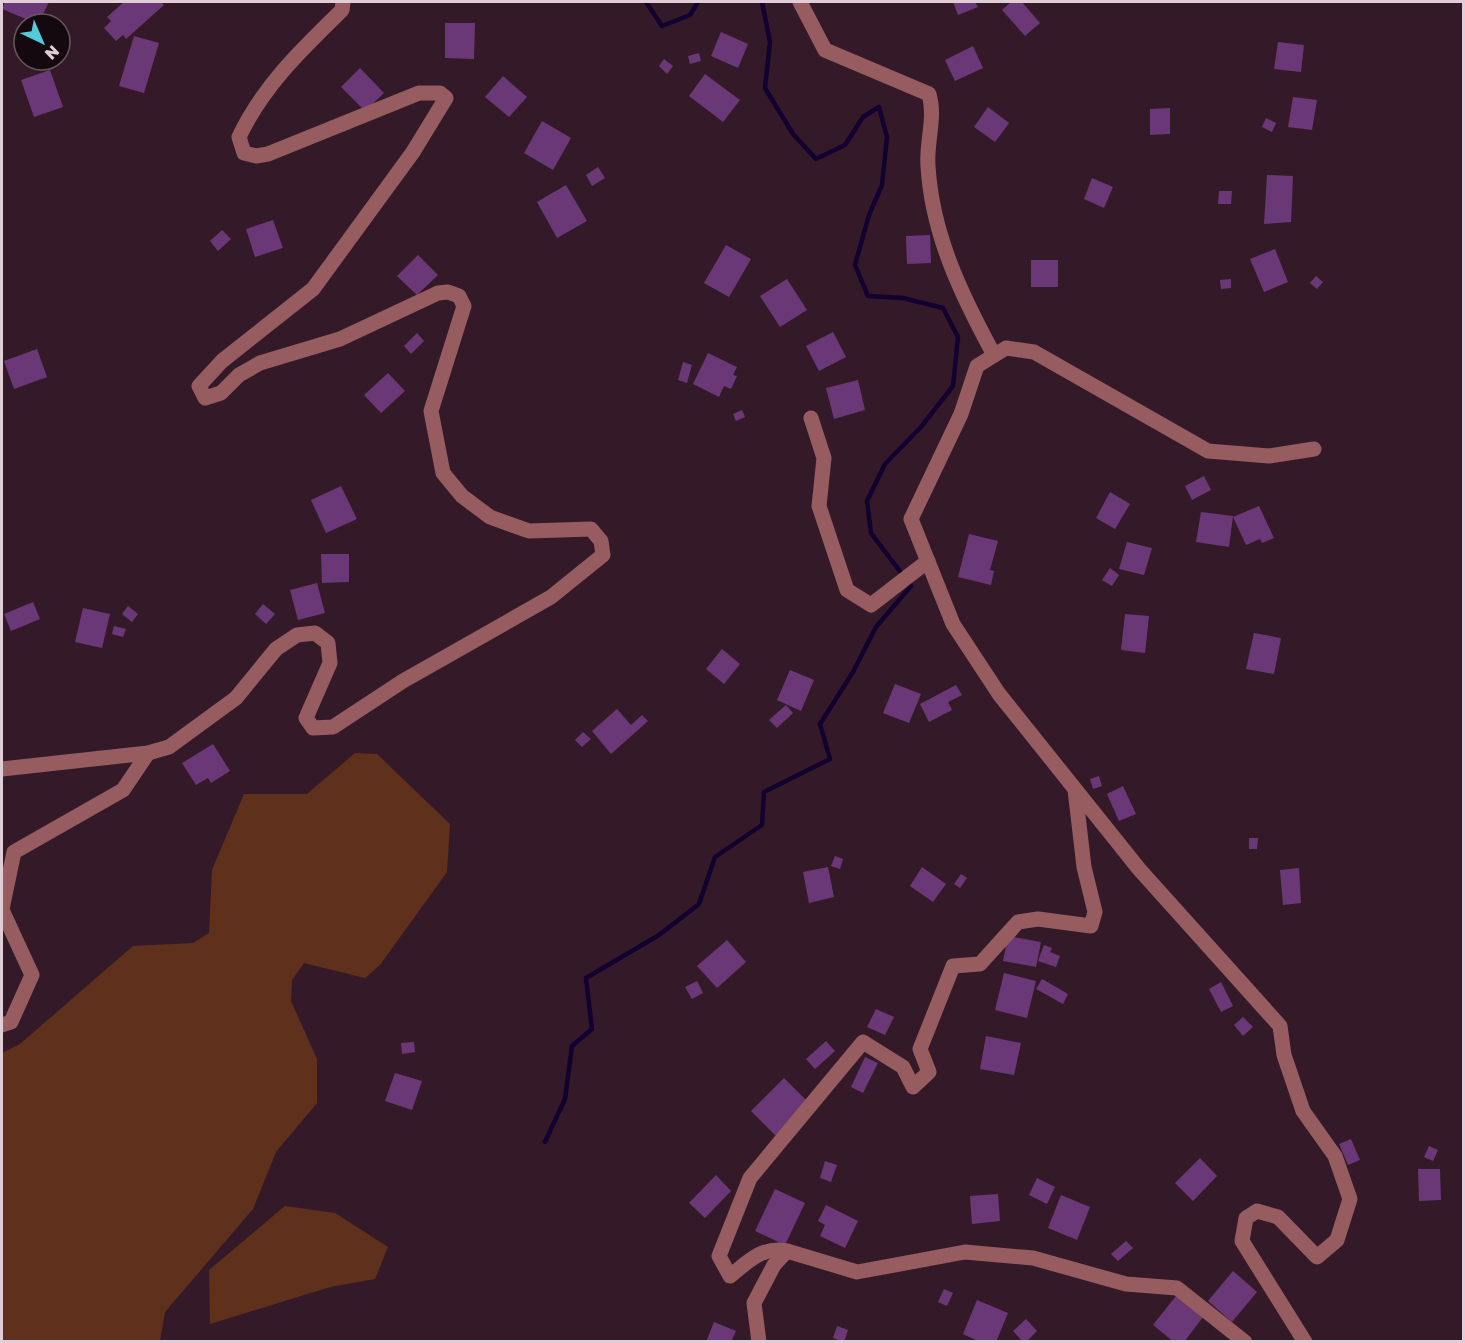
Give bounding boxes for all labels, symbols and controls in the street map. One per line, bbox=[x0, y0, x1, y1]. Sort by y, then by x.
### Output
north arrow bbox=[12, 12, 72, 72]
text: N bbox=[41, 41, 64, 64]

